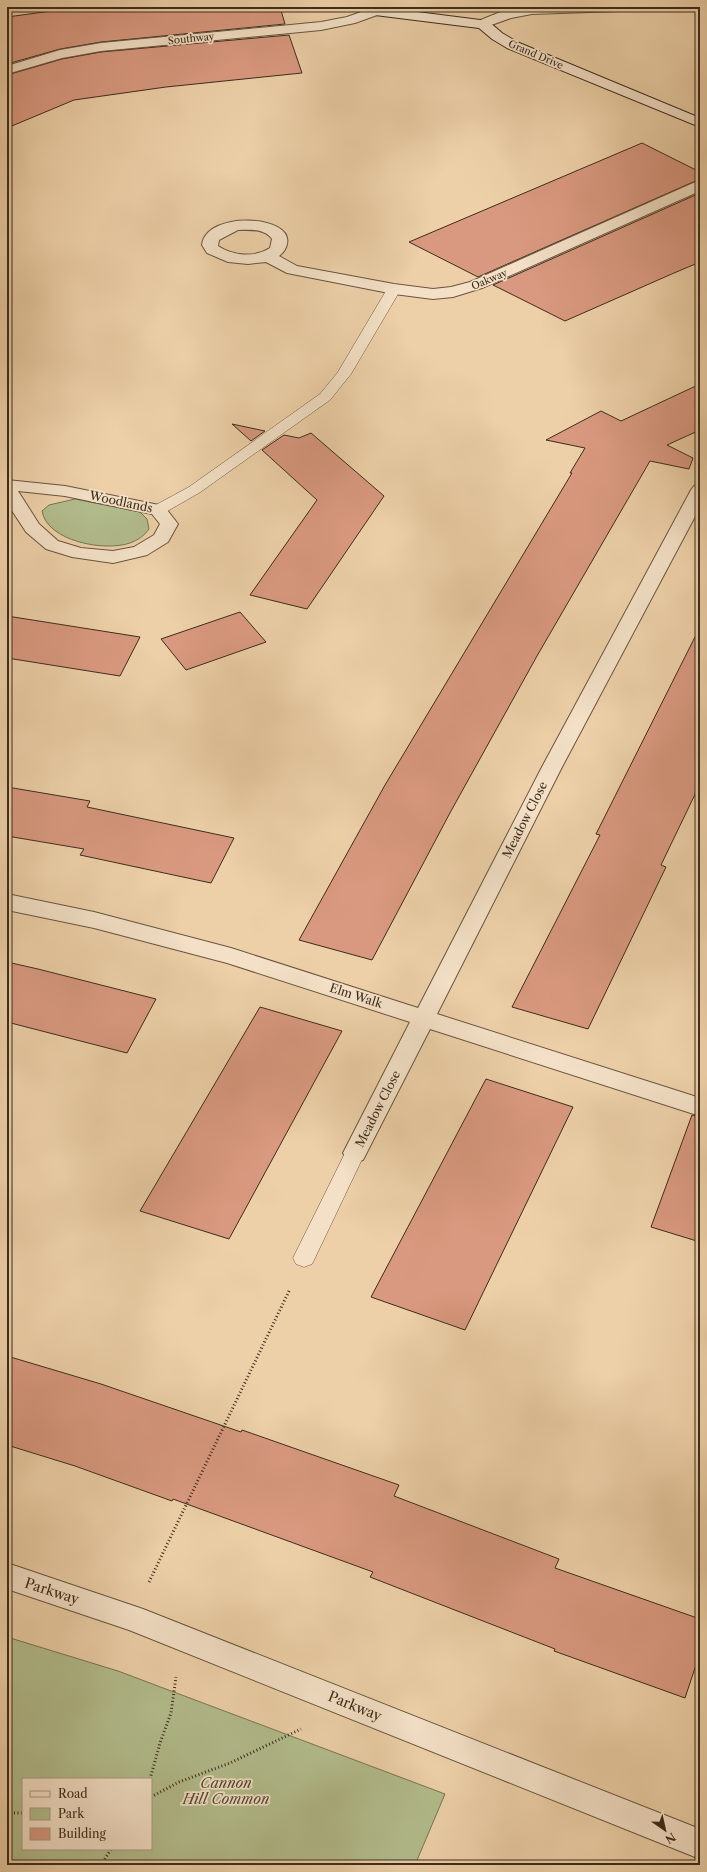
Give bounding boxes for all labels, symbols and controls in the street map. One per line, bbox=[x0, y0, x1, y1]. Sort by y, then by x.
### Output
street label: Southway bbox=[167, 30, 215, 47]
street label: Grand Drive bbox=[506, 37, 566, 72]
street label: Oakway bbox=[469, 266, 509, 293]
street label: Woodlands bbox=[87, 487, 154, 516]
street label: Meadow Close bbox=[499, 779, 550, 861]
street label: Elm Walk bbox=[328, 980, 385, 1011]
street label: Meadow Close bbox=[352, 1068, 403, 1150]
street label: Parkway bbox=[23, 1574, 82, 1608]
street label: Parkway bbox=[326, 1687, 385, 1725]
park label: Cannon Hill Common bbox=[182, 1774, 269, 1808]
legend bbox=[22, 1778, 152, 1850]
text: Road bbox=[58, 1786, 88, 1801]
text: Park bbox=[58, 1806, 85, 1821]
north arrow bbox=[645, 1810, 685, 1850]
text: Building bbox=[58, 1826, 106, 1841]
text: N bbox=[662, 1830, 678, 1847]

